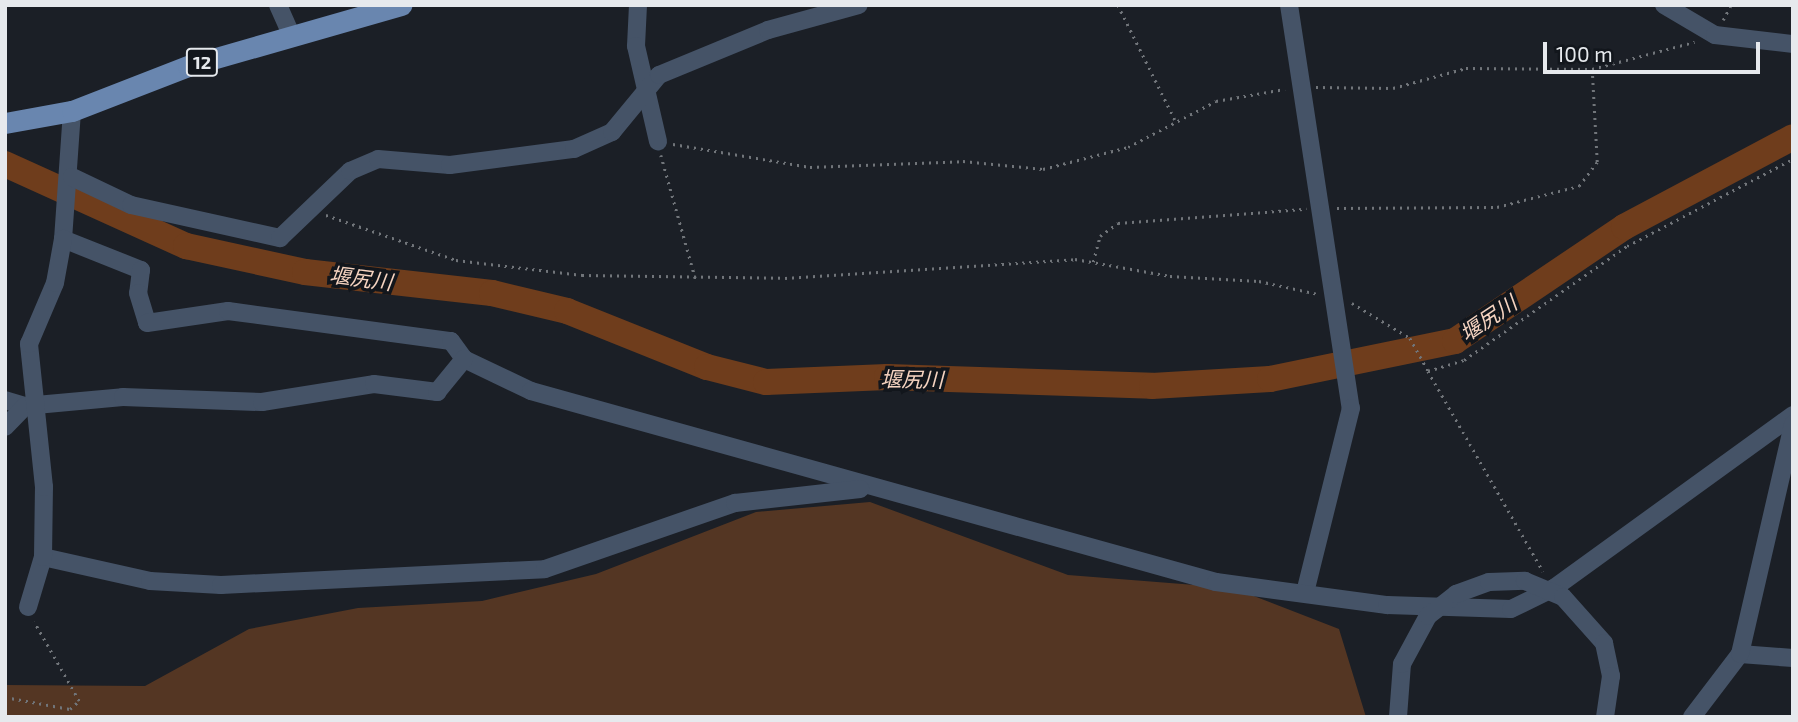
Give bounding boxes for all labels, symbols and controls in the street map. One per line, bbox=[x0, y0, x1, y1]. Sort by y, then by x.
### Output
scale bar bbox=[1546, 28, 1763, 72]
text: 100 m bbox=[1556, 41, 1613, 66]
road number: 12 bbox=[184, 48, 220, 76]
water label: 堰尻川 bbox=[328, 262, 394, 294]
water label: 堰尻川 bbox=[1455, 290, 1521, 346]
water label: 堰尻川 bbox=[880, 366, 944, 392]

